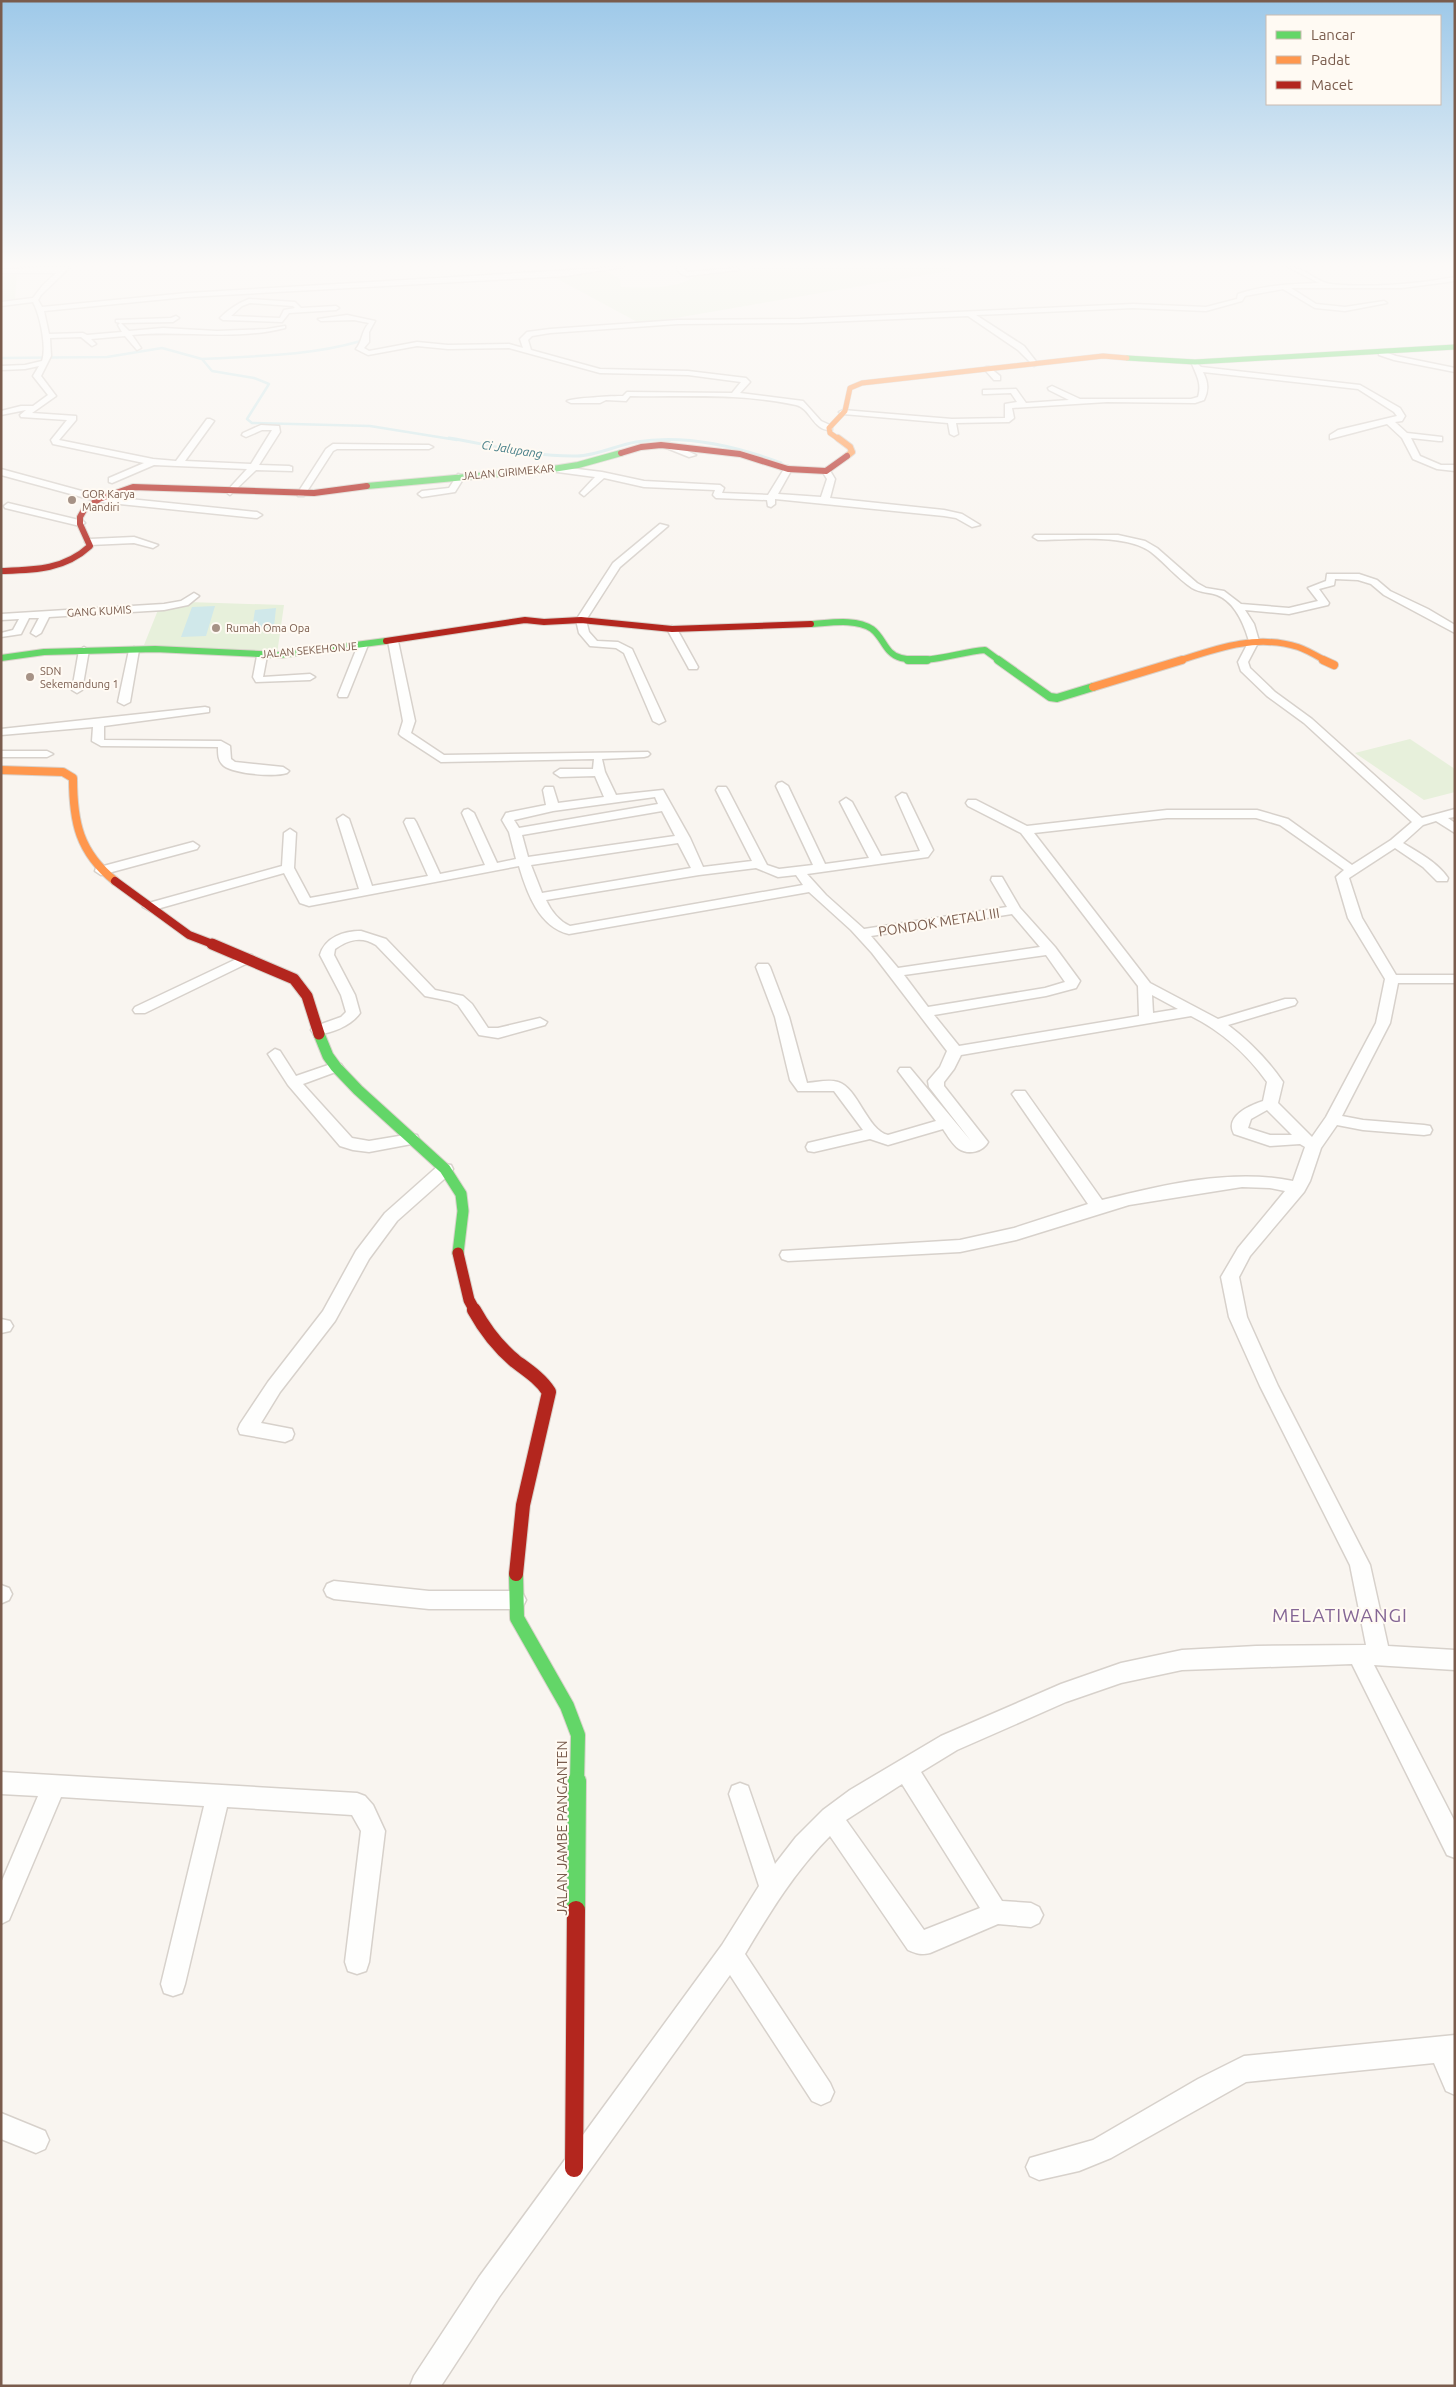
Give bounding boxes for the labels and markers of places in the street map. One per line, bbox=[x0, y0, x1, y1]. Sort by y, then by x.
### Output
place label: GOR Karya Mandiri bbox=[82, 488, 135, 513]
marker: GOR Karya Mandiri bbox=[66, 494, 78, 506]
marker: Rumah Oma Opa bbox=[210, 622, 222, 634]
place label: Rumah Oma Opa bbox=[226, 622, 310, 634]
place label: SDN Sekemandung 1 bbox=[40, 665, 119, 690]
marker: SDN Sekemandung 1 bbox=[24, 671, 36, 683]

